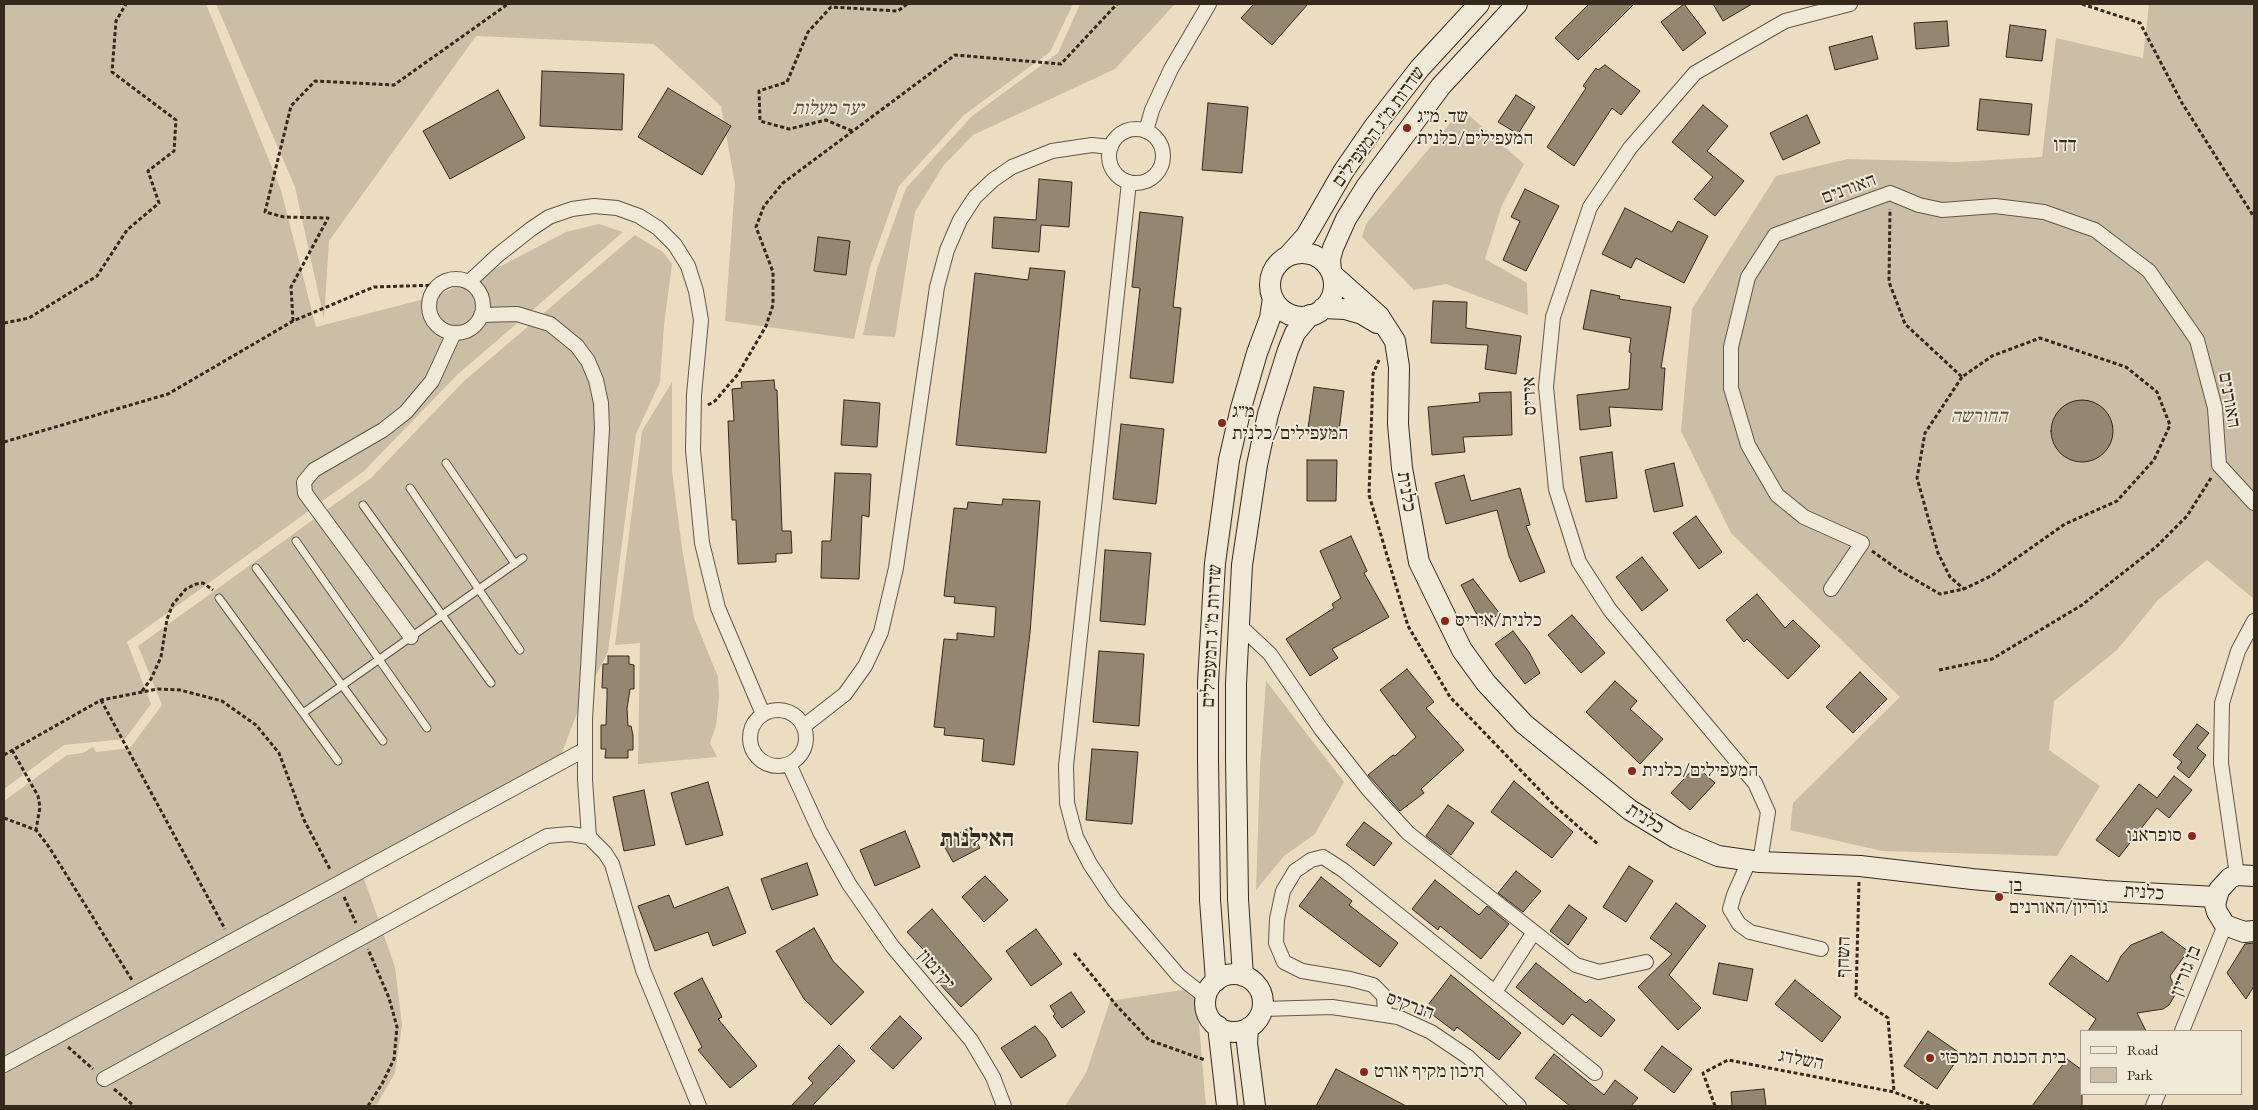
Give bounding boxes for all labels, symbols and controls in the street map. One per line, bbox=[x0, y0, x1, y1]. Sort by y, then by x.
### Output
street label: שדרות מ"ג המעפילים bbox=[1328, 62, 1430, 192]
park label: יער מעלות bbox=[792, 98, 864, 120]
place label: שד. מ״ג המעפילים/כלנית bbox=[1417, 106, 1533, 150]
marker: שד. מ״ג המעפילים/כלנית bbox=[1401, 122, 1413, 134]
district label: דדו bbox=[2053, 134, 2077, 158]
street label: האורנים bbox=[1819, 169, 1879, 209]
street label: האורנים bbox=[2213, 370, 2245, 430]
street label: איריס bbox=[1518, 376, 1542, 416]
place label: מ״ג המעפילים/כלנית bbox=[1232, 401, 1348, 445]
park label: החורשה bbox=[1951, 406, 2007, 428]
marker: מ״ג המעפילים/כלנית bbox=[1216, 417, 1228, 429]
street label: כלנית bbox=[1392, 470, 1420, 514]
street label: שדרות מ"ג המעפילים bbox=[1197, 564, 1227, 708]
place label: כלנית/איריס bbox=[1455, 610, 1542, 632]
marker: כלנית/איריס bbox=[1439, 615, 1451, 627]
place label: המעפילים/כלנית bbox=[1642, 760, 1758, 782]
marker: המעפילים/כלנית bbox=[1626, 765, 1638, 777]
street label: כלנית bbox=[1622, 798, 1668, 840]
district label: האילנות bbox=[940, 825, 1014, 853]
place label: סופראנו bbox=[2127, 825, 2182, 847]
marker: סופראנו bbox=[2186, 830, 2198, 842]
place label: בן גוריון/האורנים bbox=[2009, 875, 2108, 919]
street label: כלנית bbox=[2123, 880, 2165, 906]
marker: בן גוריון/האורנים bbox=[1993, 891, 2005, 903]
street label: השחף bbox=[1832, 936, 1856, 978]
street label: בן גוריון bbox=[2166, 942, 2206, 1000]
street label: יקינטון bbox=[913, 945, 959, 995]
street label: הנרקיס bbox=[1383, 987, 1437, 1025]
legend bbox=[2080, 1030, 2243, 1095]
text: Road bbox=[2127, 1040, 2158, 1059]
street label: השלדג bbox=[1776, 1044, 1826, 1076]
place label: בית הכנסת המרכזי bbox=[1940, 1047, 2066, 1069]
marker: בית הכנסת המרכזי bbox=[1924, 1052, 1936, 1064]
place label: תיכון מקיף אורט bbox=[1374, 1061, 1485, 1083]
text: Park bbox=[2127, 1065, 2153, 1084]
marker: תיכון מקיף אורט bbox=[1358, 1066, 1370, 1078]

